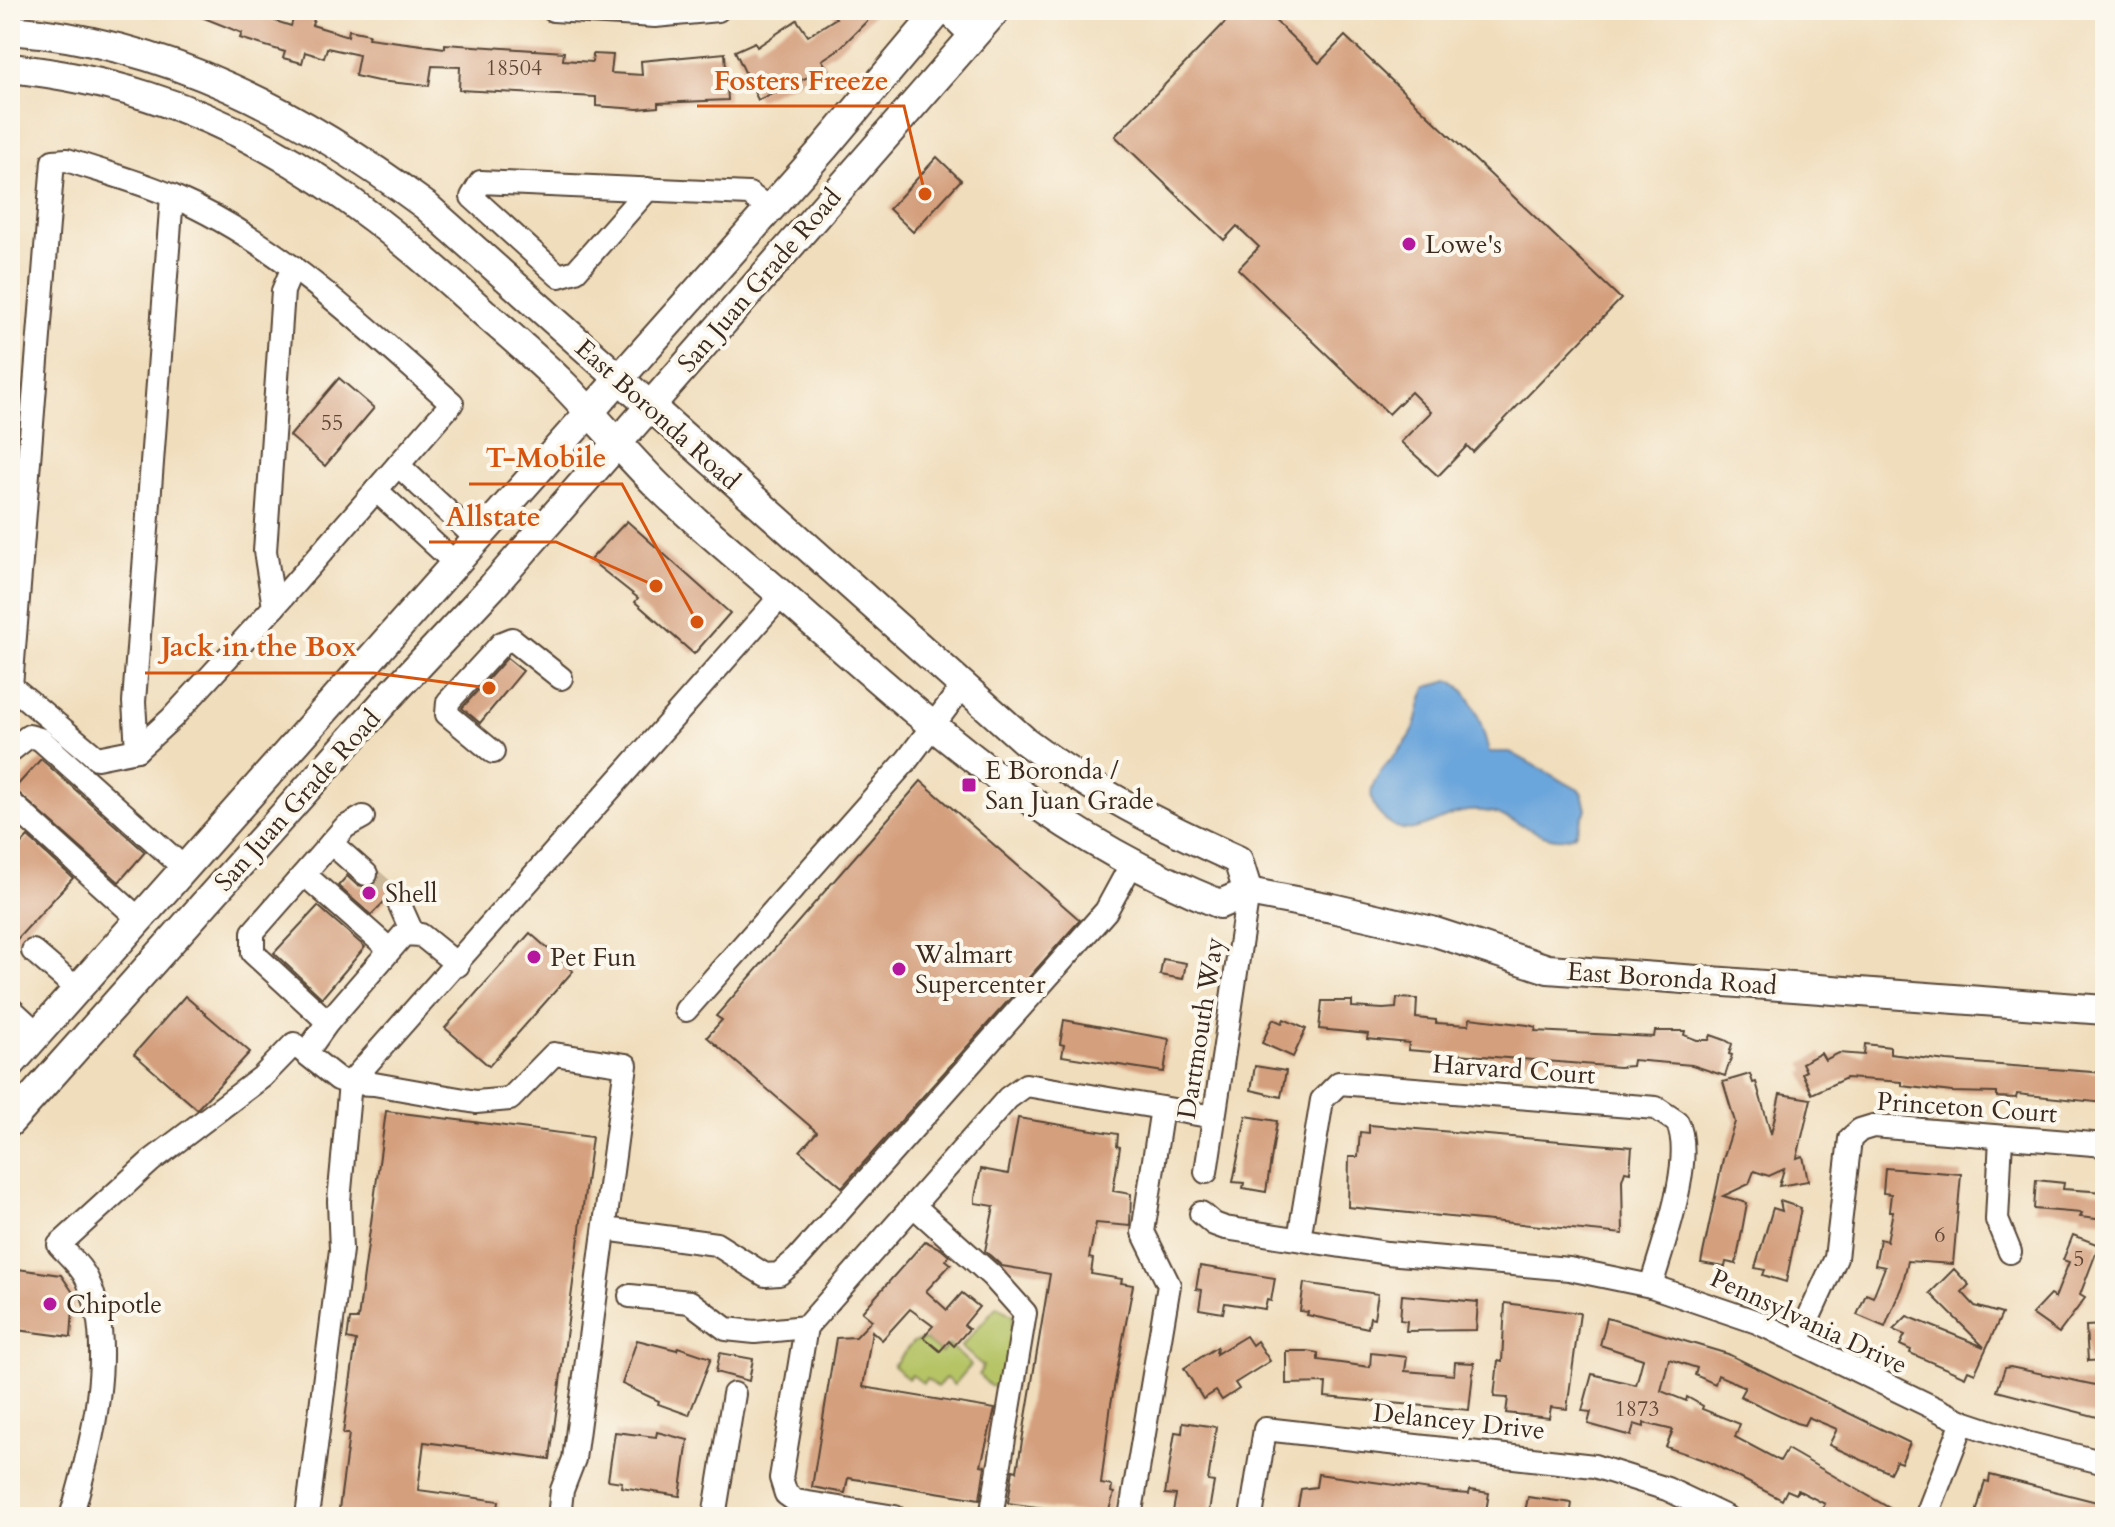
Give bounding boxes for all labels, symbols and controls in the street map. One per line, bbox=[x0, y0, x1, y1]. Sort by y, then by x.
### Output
house number: 18504 bbox=[486, 53, 542, 83]
callout: Fosters Freeze bbox=[697, 54, 904, 106]
text: Fosters Freeze bbox=[713, 62, 889, 100]
street label: San Juan Grade Road bbox=[670, 181, 849, 380]
place label: Lowe's bbox=[1425, 227, 1502, 262]
marker: Lowe's bbox=[1400, 235, 1418, 253]
street label: East Boronda Road bbox=[568, 331, 748, 498]
house number: 55 bbox=[321, 408, 343, 438]
callout: T-Mobile bbox=[469, 432, 622, 484]
text: T-Mobile bbox=[486, 439, 606, 477]
callout: Allstate bbox=[429, 490, 556, 542]
text: Allstate bbox=[445, 498, 541, 536]
callout: Jack in the Box bbox=[145, 621, 374, 673]
text: Jack in the Box bbox=[157, 628, 357, 666]
street label: San Juan Grade Road bbox=[206, 702, 388, 899]
place label: E Boronda / San Juan Grade bbox=[985, 753, 1154, 818]
marker: E Boronda / San Juan Grade bbox=[960, 776, 978, 794]
place label: Shell bbox=[385, 876, 438, 911]
marker: Shell bbox=[360, 884, 378, 902]
street label: Dartmouth Way bbox=[1169, 934, 1232, 1121]
place label: Walmart Supercenter bbox=[914, 937, 1046, 1002]
place label: Pet Fun bbox=[550, 940, 636, 975]
marker: Pet Fun bbox=[525, 948, 543, 966]
street label: East Boronda Road bbox=[1566, 954, 1778, 1003]
marker: Walmart Supercenter bbox=[890, 960, 908, 978]
street label: Harvard Court bbox=[1431, 1046, 1597, 1093]
street label: Princeton Court bbox=[1876, 1084, 2058, 1131]
house number: 6 bbox=[1934, 1220, 1946, 1250]
house number: 5 bbox=[2073, 1244, 2085, 1274]
street label: Pennsylvania Drive bbox=[1705, 1261, 1913, 1382]
place label: Chipotle bbox=[66, 1287, 162, 1322]
marker: Chipotle bbox=[41, 1295, 59, 1313]
house number: 1873 bbox=[1614, 1394, 1660, 1424]
street label: Delancey Drive bbox=[1371, 1395, 1547, 1448]

